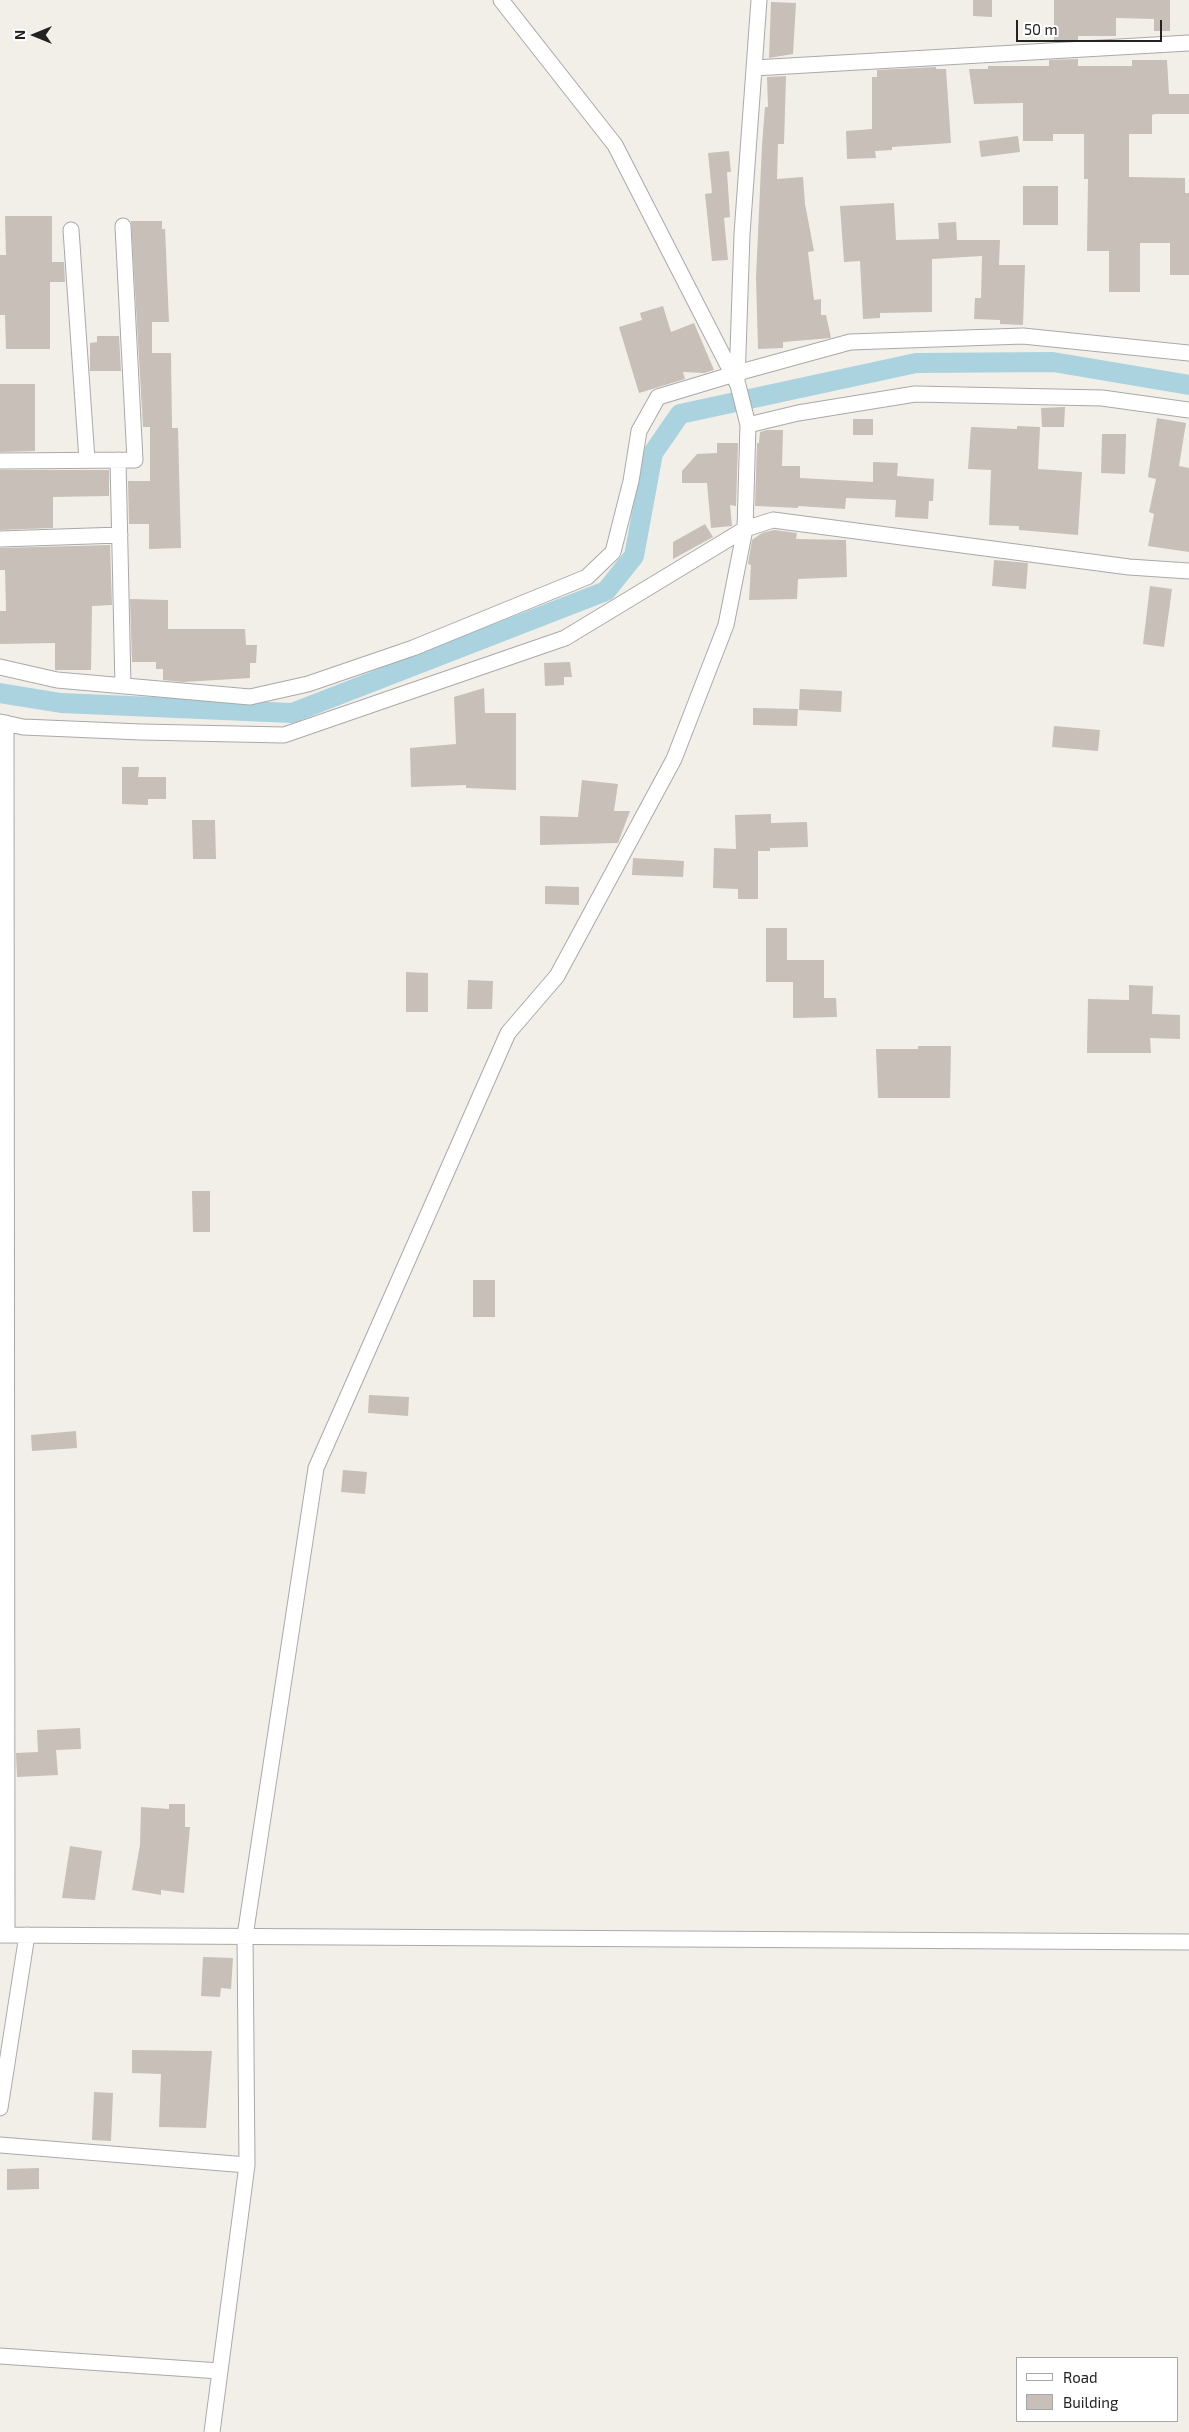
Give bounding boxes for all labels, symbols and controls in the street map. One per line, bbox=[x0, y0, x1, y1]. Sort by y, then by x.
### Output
north arrow bbox=[10, 10, 60, 60]
scale bar bbox=[1019, 10, 1165, 42]
text: 50 m bbox=[1024, 20, 1058, 38]
text: N bbox=[11, 30, 28, 40]
legend bbox=[1016, 2357, 1179, 2422]
text: Road bbox=[1063, 2368, 1098, 2386]
text: Building bbox=[1063, 2393, 1118, 2411]

